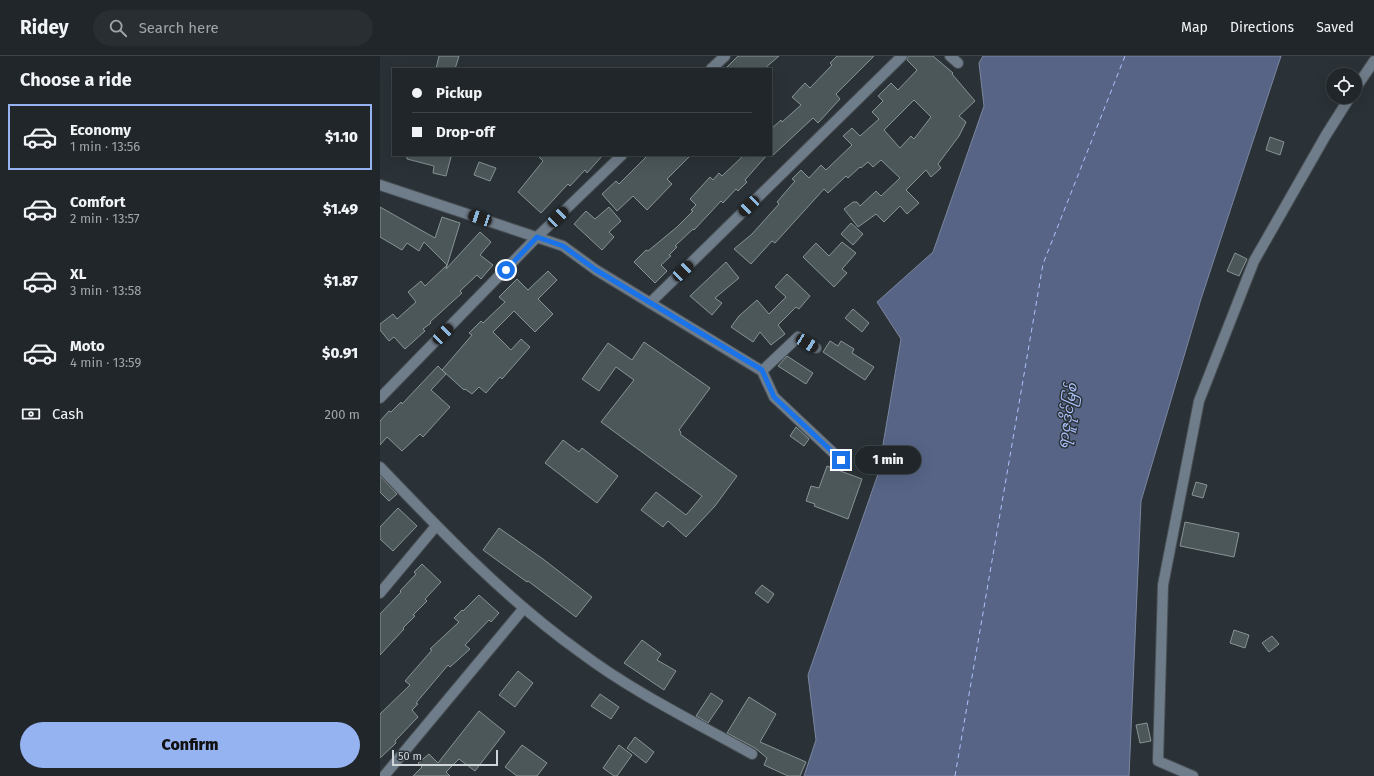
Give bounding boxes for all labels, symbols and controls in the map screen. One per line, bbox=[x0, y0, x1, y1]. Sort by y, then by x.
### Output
search box bbox=[93, 10, 373, 46]
text: Ridey bbox=[20, 16, 69, 39]
icon: search bbox=[107, 17, 129, 39]
text: Search here bbox=[139, 19, 219, 37]
text: Map bbox=[1181, 19, 1208, 36]
text: Directions bbox=[1230, 19, 1294, 36]
text: Saved bbox=[1316, 19, 1354, 36]
map controls bbox=[1326, 68, 1362, 104]
button: locate bbox=[1326, 68, 1362, 104]
text: Choose a ride bbox=[20, 69, 132, 91]
text: Pickup bbox=[436, 84, 482, 102]
icon: car bbox=[22, 119, 58, 155]
text: Economy bbox=[70, 121, 131, 139]
text: Drop-off bbox=[436, 123, 495, 141]
text: $1.10 bbox=[325, 128, 358, 146]
text: 1 min · 13:56 bbox=[70, 139, 140, 154]
icon: car bbox=[22, 191, 58, 227]
text: Comfort bbox=[70, 193, 126, 211]
car bbox=[736, 193, 762, 219]
text: $1.49 bbox=[323, 200, 358, 218]
car bbox=[545, 204, 571, 230]
car bbox=[467, 208, 493, 228]
text: 2 min · 13:57 bbox=[70, 211, 140, 226]
car bbox=[670, 258, 696, 284]
route start bbox=[497, 261, 515, 279]
icon: car bbox=[22, 263, 58, 299]
text: XL bbox=[70, 265, 86, 283]
text: $1.87 bbox=[324, 272, 358, 290]
text: 3 min · 13:58 bbox=[70, 283, 141, 298]
car bbox=[430, 321, 456, 347]
car bbox=[794, 332, 820, 354]
icon: car bbox=[22, 335, 58, 371]
text: Moto bbox=[70, 337, 105, 355]
text: $0.91 bbox=[322, 344, 358, 362]
text: 4 min · 13:59 bbox=[70, 355, 141, 370]
water label: ရာဇူဒိုင်မြစ် bbox=[1052, 380, 1084, 450]
icon: cash bbox=[20, 403, 42, 425]
text: Cash bbox=[52, 405, 84, 423]
text: 200 m bbox=[324, 407, 360, 422]
callout: 1 min bbox=[855, 446, 921, 474]
route end bbox=[832, 451, 850, 469]
text: 1 min bbox=[872, 452, 904, 467]
button: Confirm bbox=[20, 722, 360, 768]
scale bar bbox=[392, 748, 498, 767]
text: 50 m bbox=[398, 750, 422, 763]

